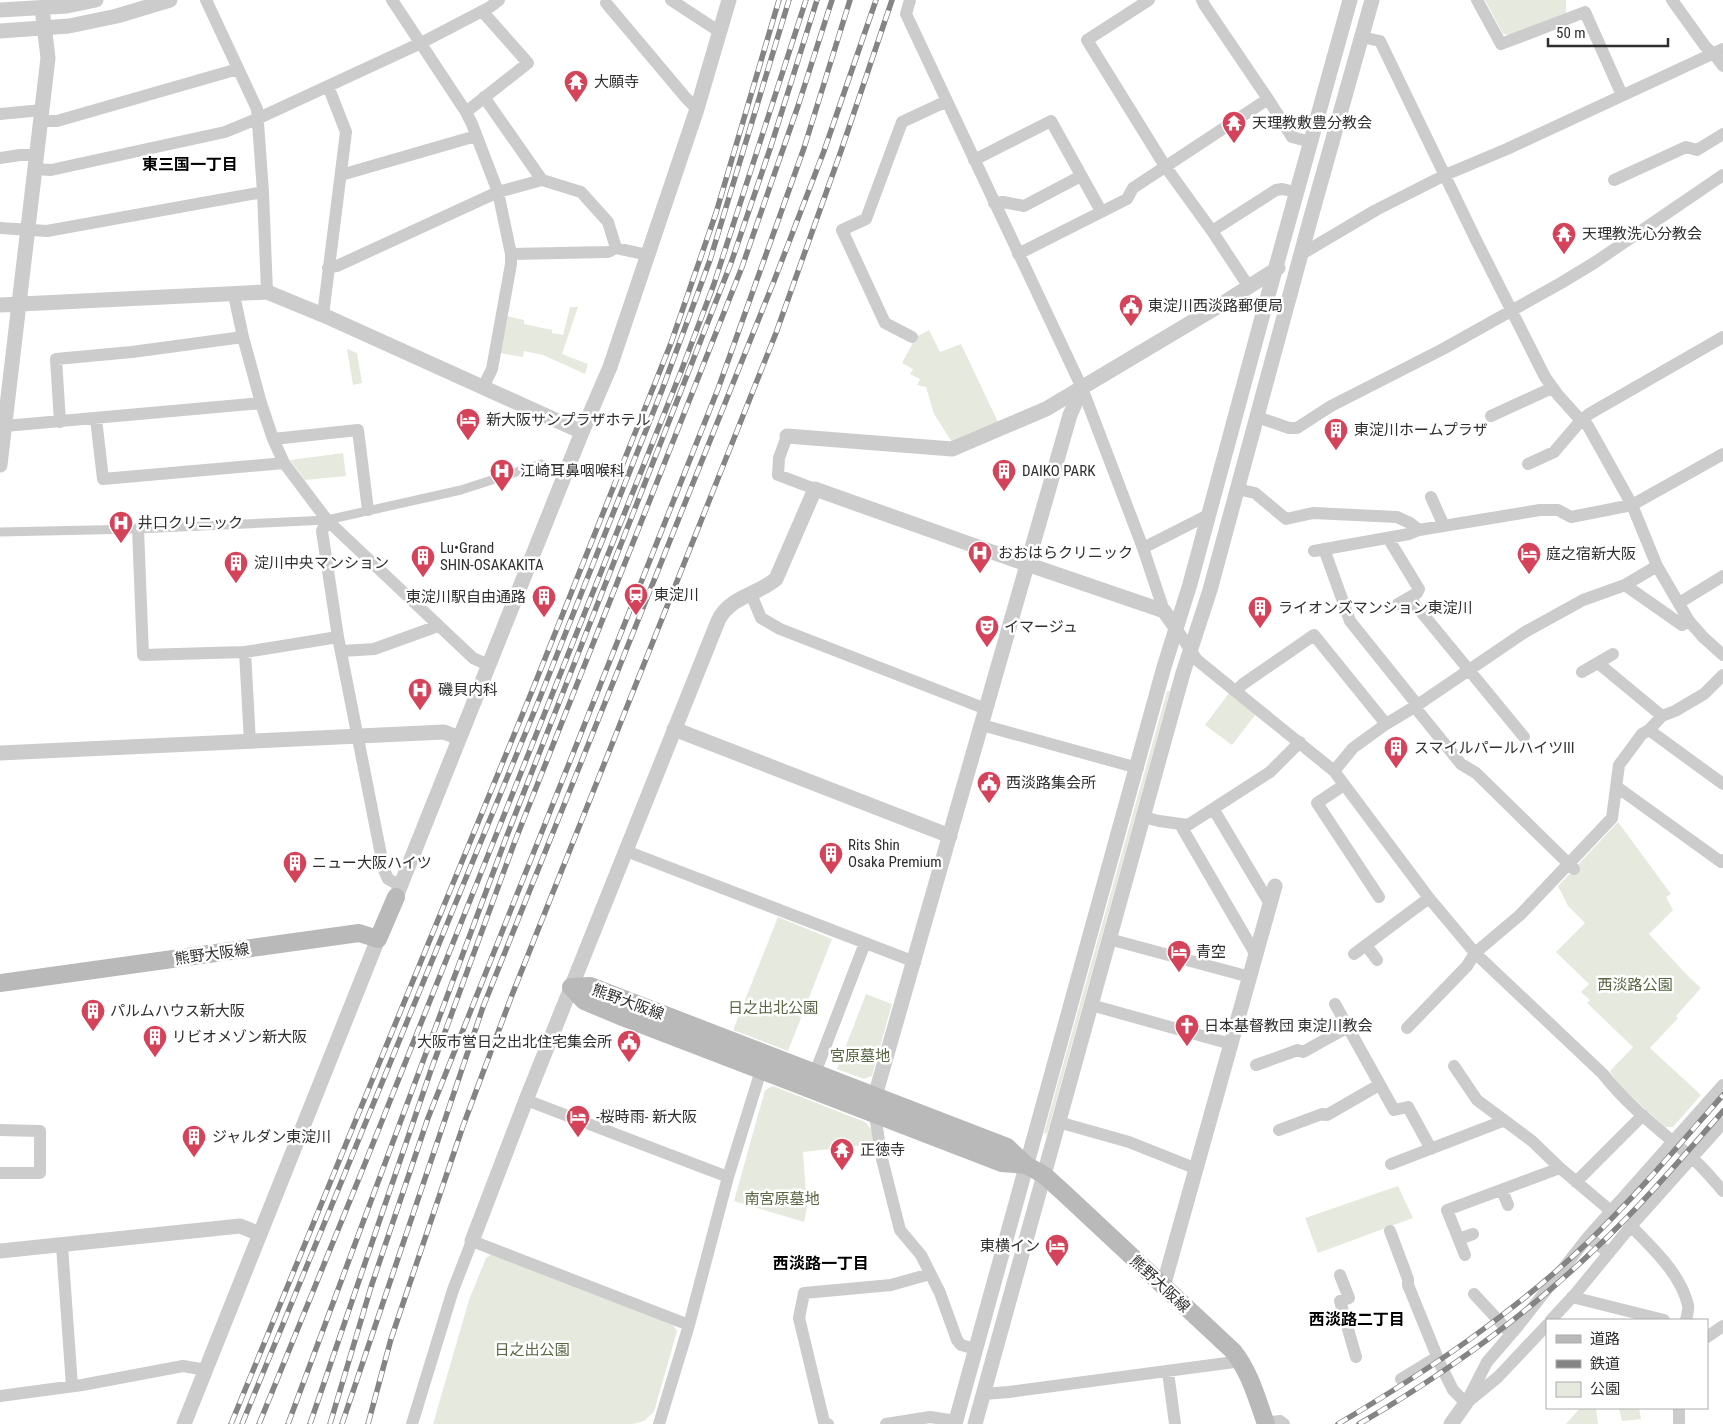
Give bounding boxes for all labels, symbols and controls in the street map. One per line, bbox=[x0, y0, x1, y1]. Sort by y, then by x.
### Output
scale bar bbox=[1548, 15, 1668, 47]
text: 50 m bbox=[1556, 24, 1586, 42]
temple icon: 大願寺 bbox=[563, 69, 589, 103]
place label: 大願寺 bbox=[594, 73, 639, 91]
temple icon: 天理教敷豊分教会 bbox=[1221, 110, 1247, 144]
place label: 天理教敷豊分教会 bbox=[1252, 114, 1372, 132]
district label: 東三国一丁目 bbox=[142, 155, 238, 174]
temple icon: 天理教洗心分教会 bbox=[1551, 221, 1577, 255]
place label: 天理教洗心分教会 bbox=[1582, 225, 1702, 243]
public building icon: 東淀川西淡路郵便局 bbox=[1118, 293, 1144, 327]
place label: 東淀川西淡路郵便局 bbox=[1148, 297, 1283, 315]
hotel icon: 新大阪サンプラザホテル bbox=[455, 407, 481, 441]
place label: 新大阪サンプラザホテル bbox=[486, 411, 651, 429]
building icon: 東淀川ホームプラザ bbox=[1323, 417, 1349, 451]
place label: 東淀川ホームプラザ bbox=[1354, 421, 1488, 439]
hospital icon: 江崎耳鼻咽喉科 bbox=[489, 458, 515, 492]
building icon: DAIKO PARK bbox=[991, 458, 1017, 492]
place label: 江崎耳鼻咽喉科 bbox=[520, 462, 625, 480]
place label: DAIKO PARK bbox=[1022, 462, 1096, 480]
hospital icon: 井口クリニック bbox=[108, 510, 134, 544]
place label: 井口クリニック bbox=[138, 514, 243, 532]
place label: Lu•Grand SHIN-OSAKAKITA bbox=[440, 539, 544, 574]
hospital icon: おおはらクリニック bbox=[967, 540, 993, 574]
hotel icon: 庭之宿新大阪 bbox=[1516, 541, 1542, 575]
building icon: Lu•Grand SHIN-OSAKAKITA bbox=[410, 544, 436, 578]
place label: おおはらクリニック bbox=[998, 544, 1133, 562]
place label: 庭之宿新大阪 bbox=[1546, 545, 1636, 563]
building icon: 淀川中央マンション bbox=[223, 550, 249, 584]
place label: 淀川中央マンション bbox=[254, 554, 389, 572]
station icon: 東淀川 bbox=[623, 582, 649, 616]
building icon: 東淀川駅自由通路 bbox=[531, 584, 557, 618]
place label: 東淀川 bbox=[654, 586, 699, 604]
place label: 東淀川駅自由通路 bbox=[406, 588, 526, 606]
building icon: ライオンズマンション東淀川 bbox=[1247, 595, 1273, 629]
place label: ライオンズマンション東淀川 bbox=[1278, 599, 1473, 617]
theatre icon: イマージュ bbox=[974, 614, 1000, 648]
place label: イマージュ bbox=[1004, 618, 1078, 636]
hospital icon: 磯貝内科 bbox=[407, 677, 433, 711]
place label: 磯貝内科 bbox=[438, 681, 498, 699]
building icon: スマイルパールハイツIII bbox=[1383, 735, 1409, 769]
place label: スマイルパールハイツIII bbox=[1414, 739, 1575, 757]
public building icon: 西淡路集会所 bbox=[976, 770, 1002, 804]
place label: 西淡路集会所 bbox=[1006, 774, 1096, 792]
place label: Rits Shin Osaka Premium bbox=[848, 836, 942, 871]
building icon: Rits Shin Osaka Premium bbox=[818, 841, 844, 875]
building icon: ニュー大阪ハイツ bbox=[282, 850, 308, 884]
place label: ニュー大阪ハイツ bbox=[312, 854, 432, 872]
hotel icon: 青空 bbox=[1166, 939, 1192, 973]
street label: 熊野大阪線 bbox=[174, 940, 250, 968]
place label: 青空 bbox=[1196, 943, 1226, 961]
park label: 西淡路公園 bbox=[1597, 976, 1673, 994]
street label: 熊野大阪線 bbox=[590, 981, 666, 1023]
building icon: パルムハウス新大阪 bbox=[80, 998, 106, 1032]
park label: 日之出北公園 bbox=[728, 999, 818, 1017]
place label: パルムハウス新大阪 bbox=[110, 1002, 245, 1020]
church icon: 日本基督教団 東淀川教会 bbox=[1174, 1013, 1200, 1047]
place label: 日本基督教団 東淀川教会 bbox=[1204, 1017, 1372, 1035]
building icon: リビオメゾン新大阪 bbox=[142, 1024, 168, 1058]
place label: リビオメゾン新大阪 bbox=[172, 1028, 307, 1046]
public building icon: 大阪市営日之出北住宅集会所 bbox=[616, 1029, 642, 1063]
place label: 大阪市営日之出北住宅集会所 bbox=[417, 1033, 612, 1051]
park label: 宮原墓地 bbox=[830, 1047, 890, 1065]
hotel icon: -桜時雨- 新大阪 bbox=[565, 1104, 591, 1138]
place label: -桜時雨- 新大阪 bbox=[596, 1108, 697, 1126]
building icon: ジャルダン東淀川 bbox=[181, 1124, 207, 1158]
place label: ジャルダン東淀川 bbox=[212, 1128, 331, 1146]
temple icon: 正徳寺 bbox=[829, 1137, 855, 1171]
place label: 正徳寺 bbox=[860, 1141, 905, 1159]
park label: 南宮原墓地 bbox=[744, 1190, 820, 1208]
hotel icon: 東横イン bbox=[1044, 1233, 1070, 1267]
place label: 東横イン bbox=[980, 1237, 1040, 1255]
street label: 熊野大阪線 bbox=[1126, 1252, 1194, 1316]
district label: 西淡路一丁目 bbox=[773, 1254, 869, 1273]
district label: 西淡路二丁目 bbox=[1309, 1310, 1405, 1329]
legend bbox=[1546, 1319, 1708, 1409]
text: 道路 bbox=[1590, 1330, 1620, 1348]
park label: 日之出公園 bbox=[494, 1341, 570, 1359]
text: 鉄道 bbox=[1590, 1355, 1620, 1373]
text: 公園 bbox=[1590, 1380, 1620, 1398]

